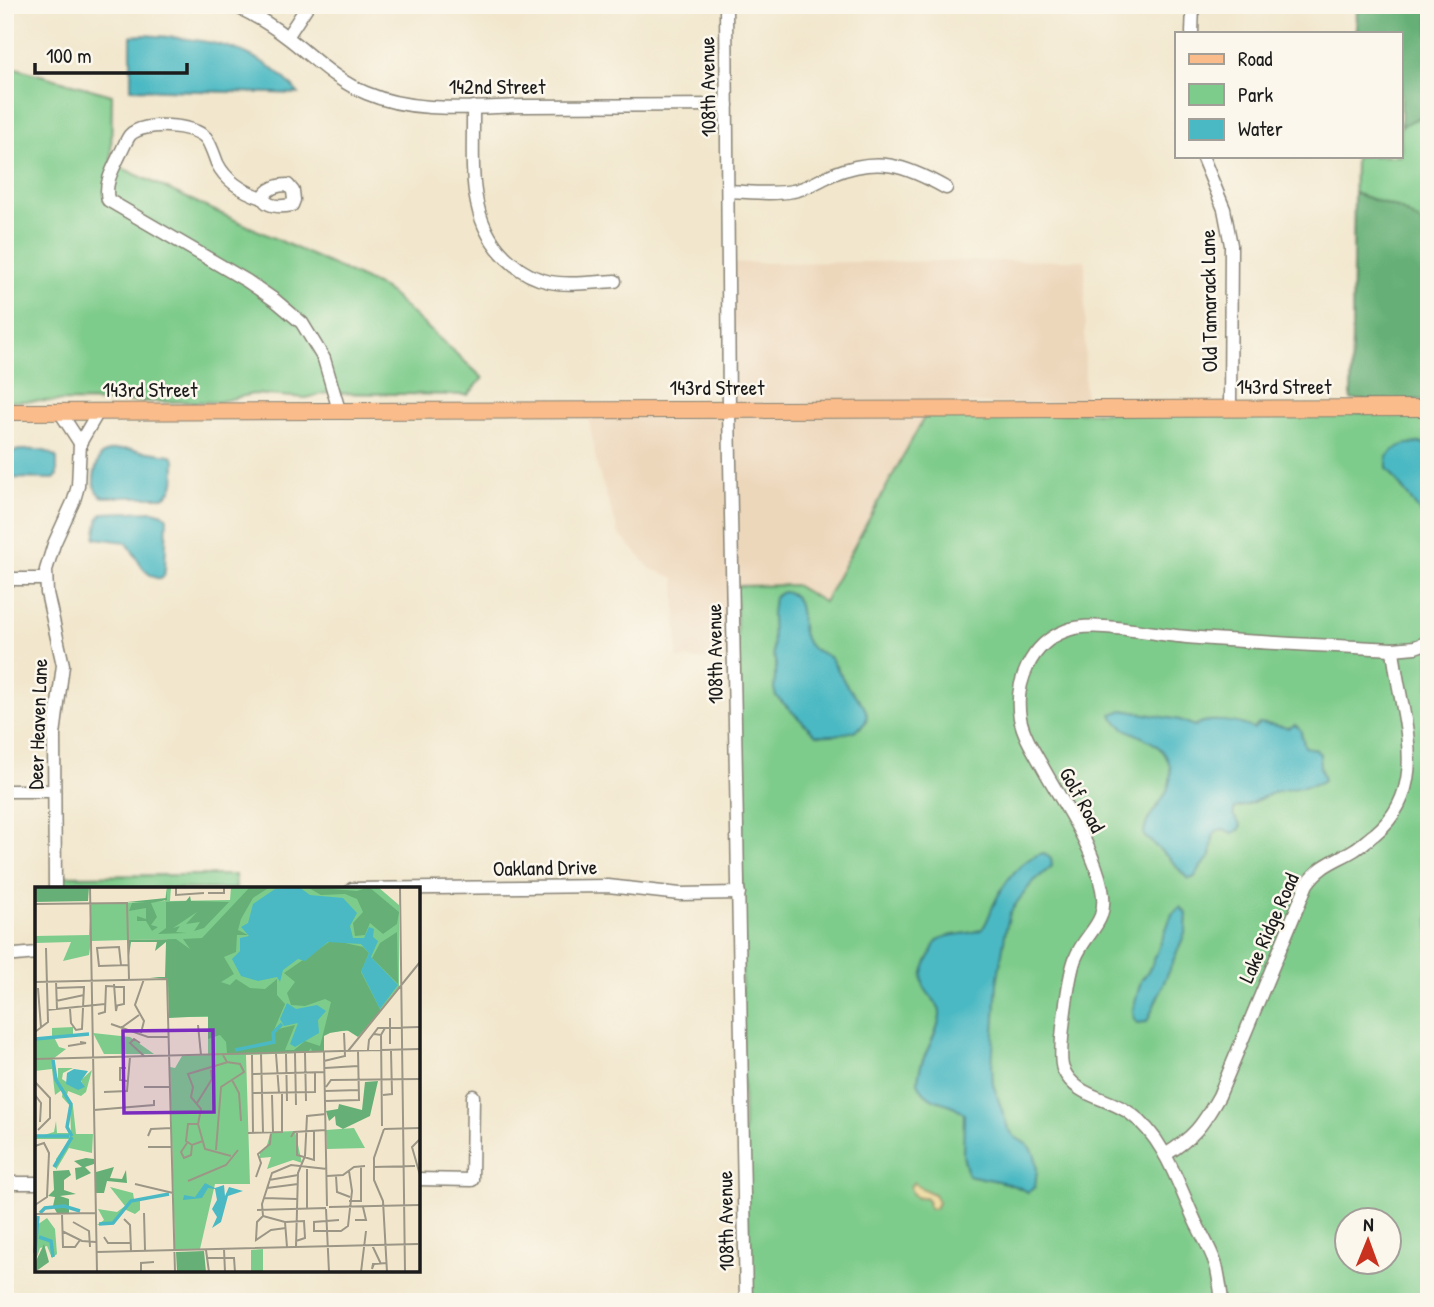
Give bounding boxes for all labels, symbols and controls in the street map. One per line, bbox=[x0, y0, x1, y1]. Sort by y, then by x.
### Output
scale bar bbox=[35, 32, 187, 76]
legend bbox=[1175, 32, 1402, 158]
street label: 108th Avenue bbox=[692, 37, 723, 137]
text: 100 m bbox=[46, 41, 92, 70]
text: Road bbox=[1238, 44, 1272, 73]
street label: 142nd Street bbox=[449, 72, 546, 101]
text: Park bbox=[1238, 80, 1273, 109]
text: Water bbox=[1238, 114, 1283, 143]
street label: Old Tamarack Lane bbox=[1193, 229, 1224, 373]
street label: 143rd Street bbox=[1237, 372, 1332, 401]
street label: 143rd Street bbox=[670, 373, 765, 402]
street label: 143rd Street bbox=[103, 375, 198, 404]
street label: 108th Avenue bbox=[699, 604, 730, 704]
street label: Deer Heaven Lane bbox=[21, 658, 54, 790]
street label: Golf Road bbox=[1053, 762, 1112, 838]
street label: Oakland Drive bbox=[493, 852, 597, 883]
street label: Lake Ridge Road bbox=[1231, 868, 1306, 987]
inset map bbox=[35, 887, 420, 1272]
street label: 108th Avenue bbox=[710, 1171, 741, 1271]
north arrow bbox=[1332, 1206, 1402, 1276]
text: N bbox=[1363, 1211, 1374, 1237]

